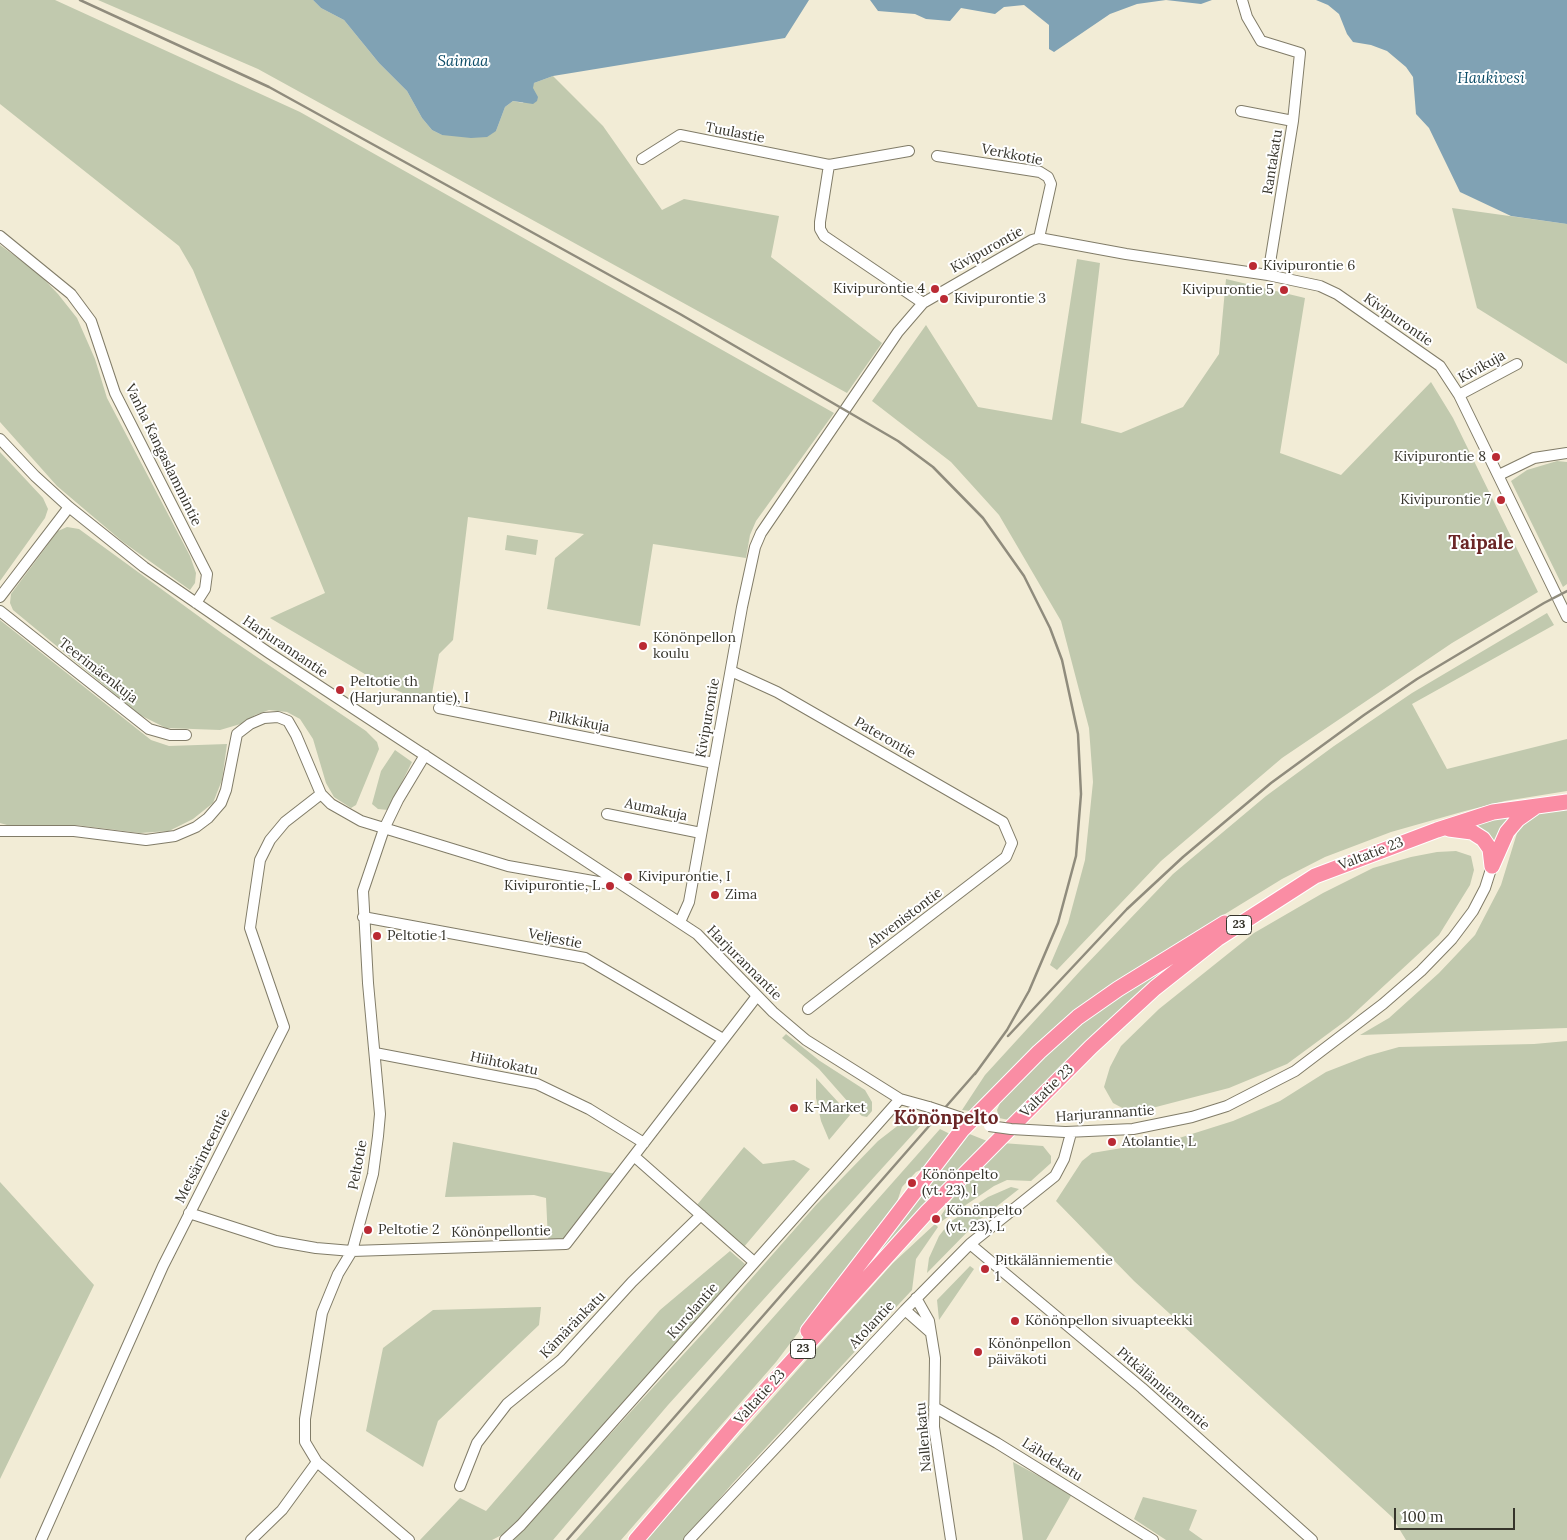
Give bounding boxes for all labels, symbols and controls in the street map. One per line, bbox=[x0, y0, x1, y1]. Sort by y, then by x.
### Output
water label: Saimaa bbox=[437, 53, 489, 71]
water label: Haukivesi bbox=[1457, 70, 1525, 88]
street label: Tuulastie bbox=[704, 119, 766, 147]
street label: Rantakatu bbox=[1260, 128, 1286, 196]
street label: Verkkotie bbox=[980, 141, 1044, 169]
street label: Kivipurontie bbox=[948, 223, 1026, 277]
place label: Kivipurontie 6 bbox=[1263, 258, 1355, 274]
marker: Kivipurontie 6 bbox=[1247, 260, 1259, 272]
place label: Kivipurontie 4 bbox=[833, 281, 925, 297]
place label: Kivipurontie 5 bbox=[1182, 282, 1274, 298]
marker: Kivipurontie 4 bbox=[929, 283, 941, 295]
marker: Kivipurontie 5 bbox=[1278, 284, 1290, 296]
street label: Kivipurontie bbox=[1360, 290, 1436, 350]
place label: Kivipurontie 3 bbox=[954, 291, 1046, 307]
marker: Kivipurontie 3 bbox=[938, 293, 950, 305]
street label: Kivikuja bbox=[1456, 347, 1508, 387]
street label: Vanha Kangaslammintie bbox=[121, 381, 205, 529]
place label: Kivipurontie 8 bbox=[1394, 449, 1486, 465]
marker: Kivipurontie 8 bbox=[1490, 451, 1502, 463]
place label: Kivipurontie 7 bbox=[1400, 492, 1491, 508]
marker: Kivipurontie 7 bbox=[1495, 494, 1507, 506]
district label: Taipale bbox=[1448, 533, 1514, 555]
street label: Harjurannantie bbox=[239, 612, 331, 682]
place label: Könönpellon koulu bbox=[653, 630, 736, 662]
street label: Teerimäenkuja bbox=[55, 635, 141, 707]
marker: Könönpellon koulu bbox=[637, 640, 649, 652]
place label: Peltotie th (Harjurannantie), I bbox=[350, 674, 469, 706]
street label: Kivipurontie bbox=[693, 677, 723, 759]
marker: Peltotie th (Harjurannantie), I bbox=[334, 684, 346, 696]
street label: Pilkkikuja bbox=[547, 708, 611, 736]
street label: Paterontie bbox=[851, 714, 919, 762]
street label: Aumakuja bbox=[623, 795, 689, 825]
street label: Valtatie 23 bbox=[1336, 834, 1406, 874]
place label: Kivipurontie, I bbox=[638, 869, 731, 885]
marker: Kivipurontie, I bbox=[622, 871, 634, 883]
place label: Kivipurontie, L bbox=[504, 878, 600, 894]
marker: Kivipurontie, L bbox=[604, 880, 616, 892]
street label: Ahvenistontie bbox=[864, 884, 946, 952]
place label: Zima bbox=[725, 887, 757, 903]
marker: Zima bbox=[709, 889, 721, 901]
road number: 23 bbox=[1226, 916, 1252, 934]
street label: Harjurannantie bbox=[703, 922, 785, 1004]
street label: Veljestie bbox=[527, 926, 583, 952]
place label: Peltotie 1 bbox=[387, 928, 446, 944]
marker: Peltotie 1 bbox=[371, 930, 383, 942]
street label: Hiihtokatu bbox=[469, 1049, 539, 1079]
street label: Valtatie 23 bbox=[1017, 1061, 1077, 1121]
place label: K-Market bbox=[804, 1100, 866, 1116]
marker: K-Market bbox=[788, 1102, 800, 1114]
street label: Harjurannantie bbox=[1055, 1102, 1155, 1126]
street label: Metsärinteentie bbox=[172, 1106, 234, 1206]
district label: Könönpelto bbox=[894, 1108, 998, 1130]
place label: Atolantie, L bbox=[1122, 1134, 1196, 1150]
marker: Atolantie, L bbox=[1106, 1136, 1118, 1148]
street label: Peltotie bbox=[345, 1139, 371, 1191]
place label: Könönpelto (vt. 23), I bbox=[922, 1167, 998, 1200]
marker: Könönpelto (vt. 23), I bbox=[906, 1177, 918, 1189]
place label: Könönpelto (vt. 23), L bbox=[946, 1203, 1022, 1236]
marker: Könönpelto (vt. 23), L bbox=[930, 1213, 942, 1225]
place label: Peltotie 2 bbox=[378, 1222, 439, 1238]
street label: Könönpellontie bbox=[451, 1223, 551, 1241]
marker: Peltotie 2 bbox=[362, 1224, 374, 1236]
place label: Pitkälänniementie 1 bbox=[995, 1253, 1113, 1285]
marker: Pitkälänniementie 1 bbox=[979, 1263, 991, 1275]
street label: Kurolantie bbox=[664, 1280, 722, 1342]
street label: Kämäränkatu bbox=[537, 1288, 609, 1362]
street label: Atolantie bbox=[846, 1298, 898, 1352]
place label: Könönpellon sivuapteekki bbox=[1025, 1313, 1193, 1329]
marker: Könönpellon sivuapteekki bbox=[1009, 1315, 1021, 1327]
place label: Könönpellon päiväkoti bbox=[988, 1336, 1071, 1368]
road number: 23 bbox=[790, 1340, 816, 1358]
street label: Pitkälänniementie bbox=[1113, 1344, 1213, 1434]
marker: Könönpellon päiväkoti bbox=[972, 1346, 984, 1358]
street label: Valtatie 23 bbox=[731, 1366, 789, 1428]
street label: Nallenkatu bbox=[913, 1401, 935, 1473]
street label: Lähdekatu bbox=[1019, 1435, 1085, 1485]
scale bar bbox=[1397, 1498, 1518, 1530]
text: 100 m bbox=[1402, 1507, 1443, 1526]

